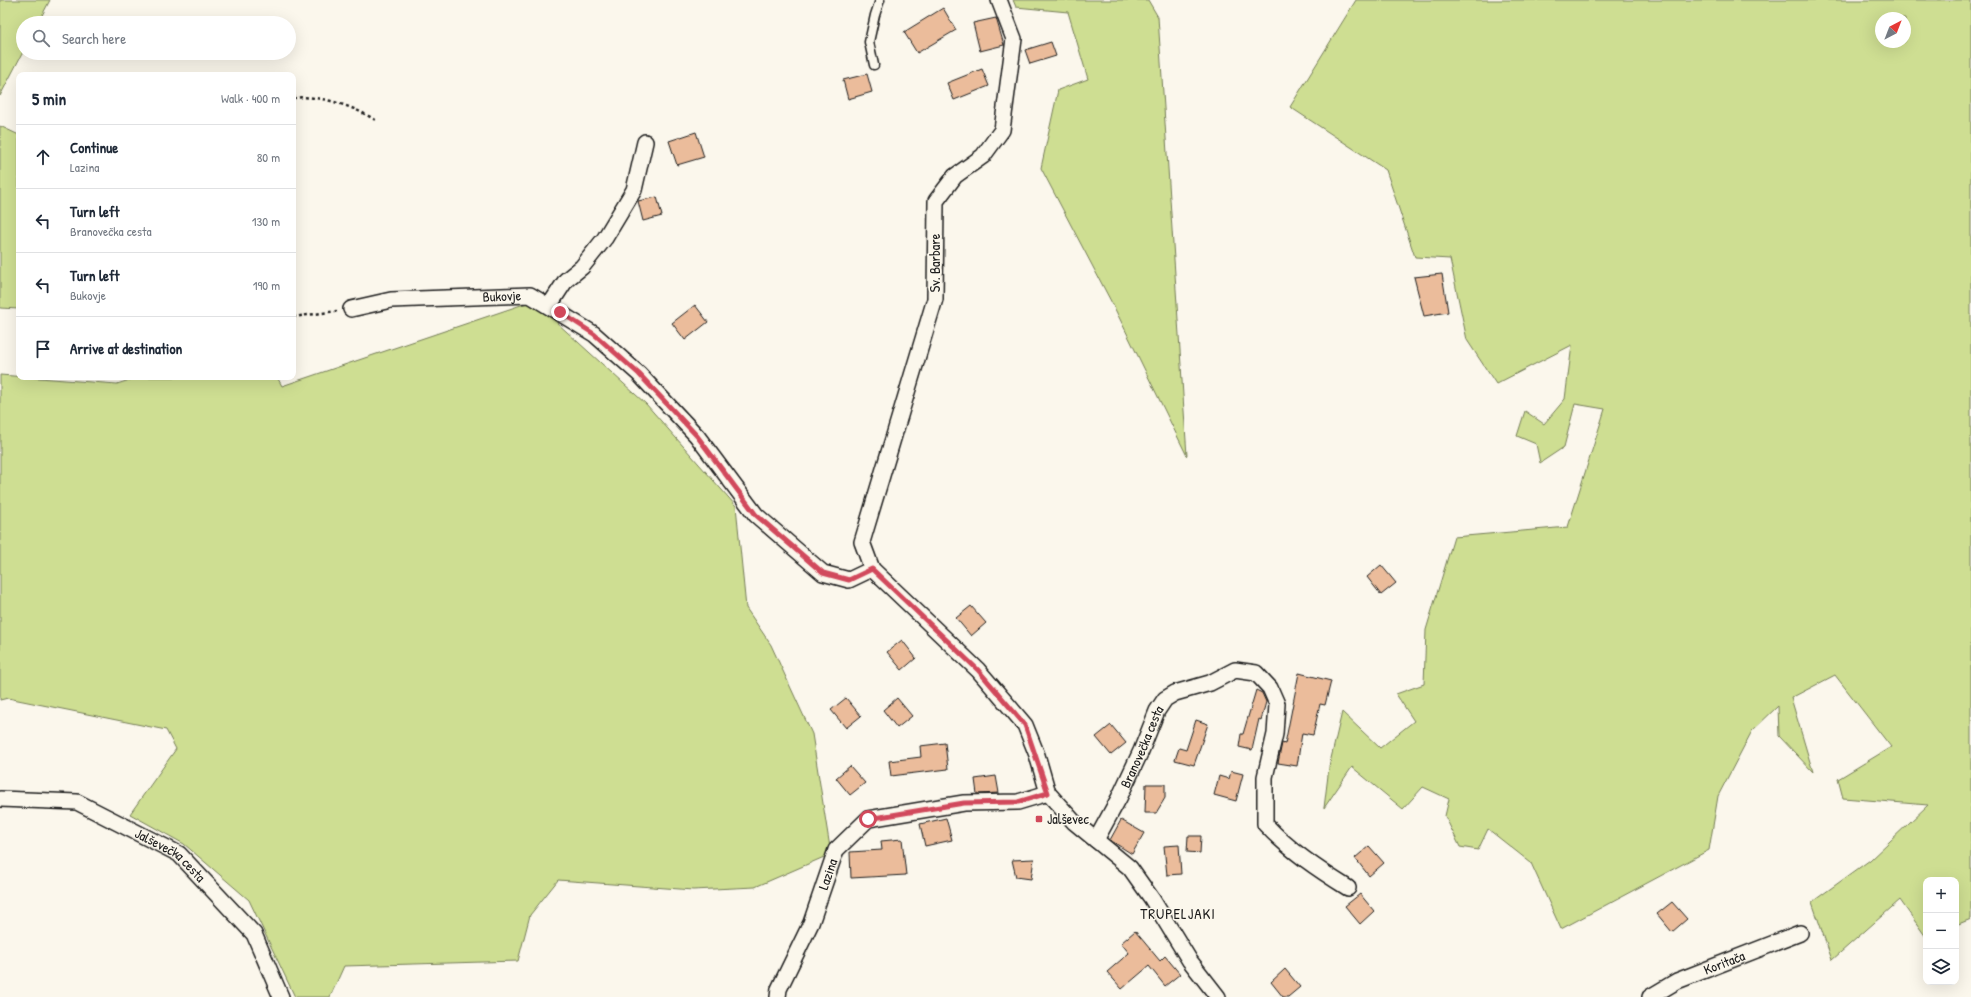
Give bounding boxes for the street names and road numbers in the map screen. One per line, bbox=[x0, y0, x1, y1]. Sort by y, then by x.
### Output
street label: Sv. Barbare bbox=[925, 233, 944, 292]
street label: Bukovje bbox=[482, 285, 522, 306]
street label: Branovečka cesta bbox=[1115, 701, 1168, 791]
street label: Jalševečka cesta bbox=[132, 823, 211, 886]
street label: Lazina bbox=[813, 855, 842, 892]
street label: Koritača bbox=[1701, 945, 1748, 979]

